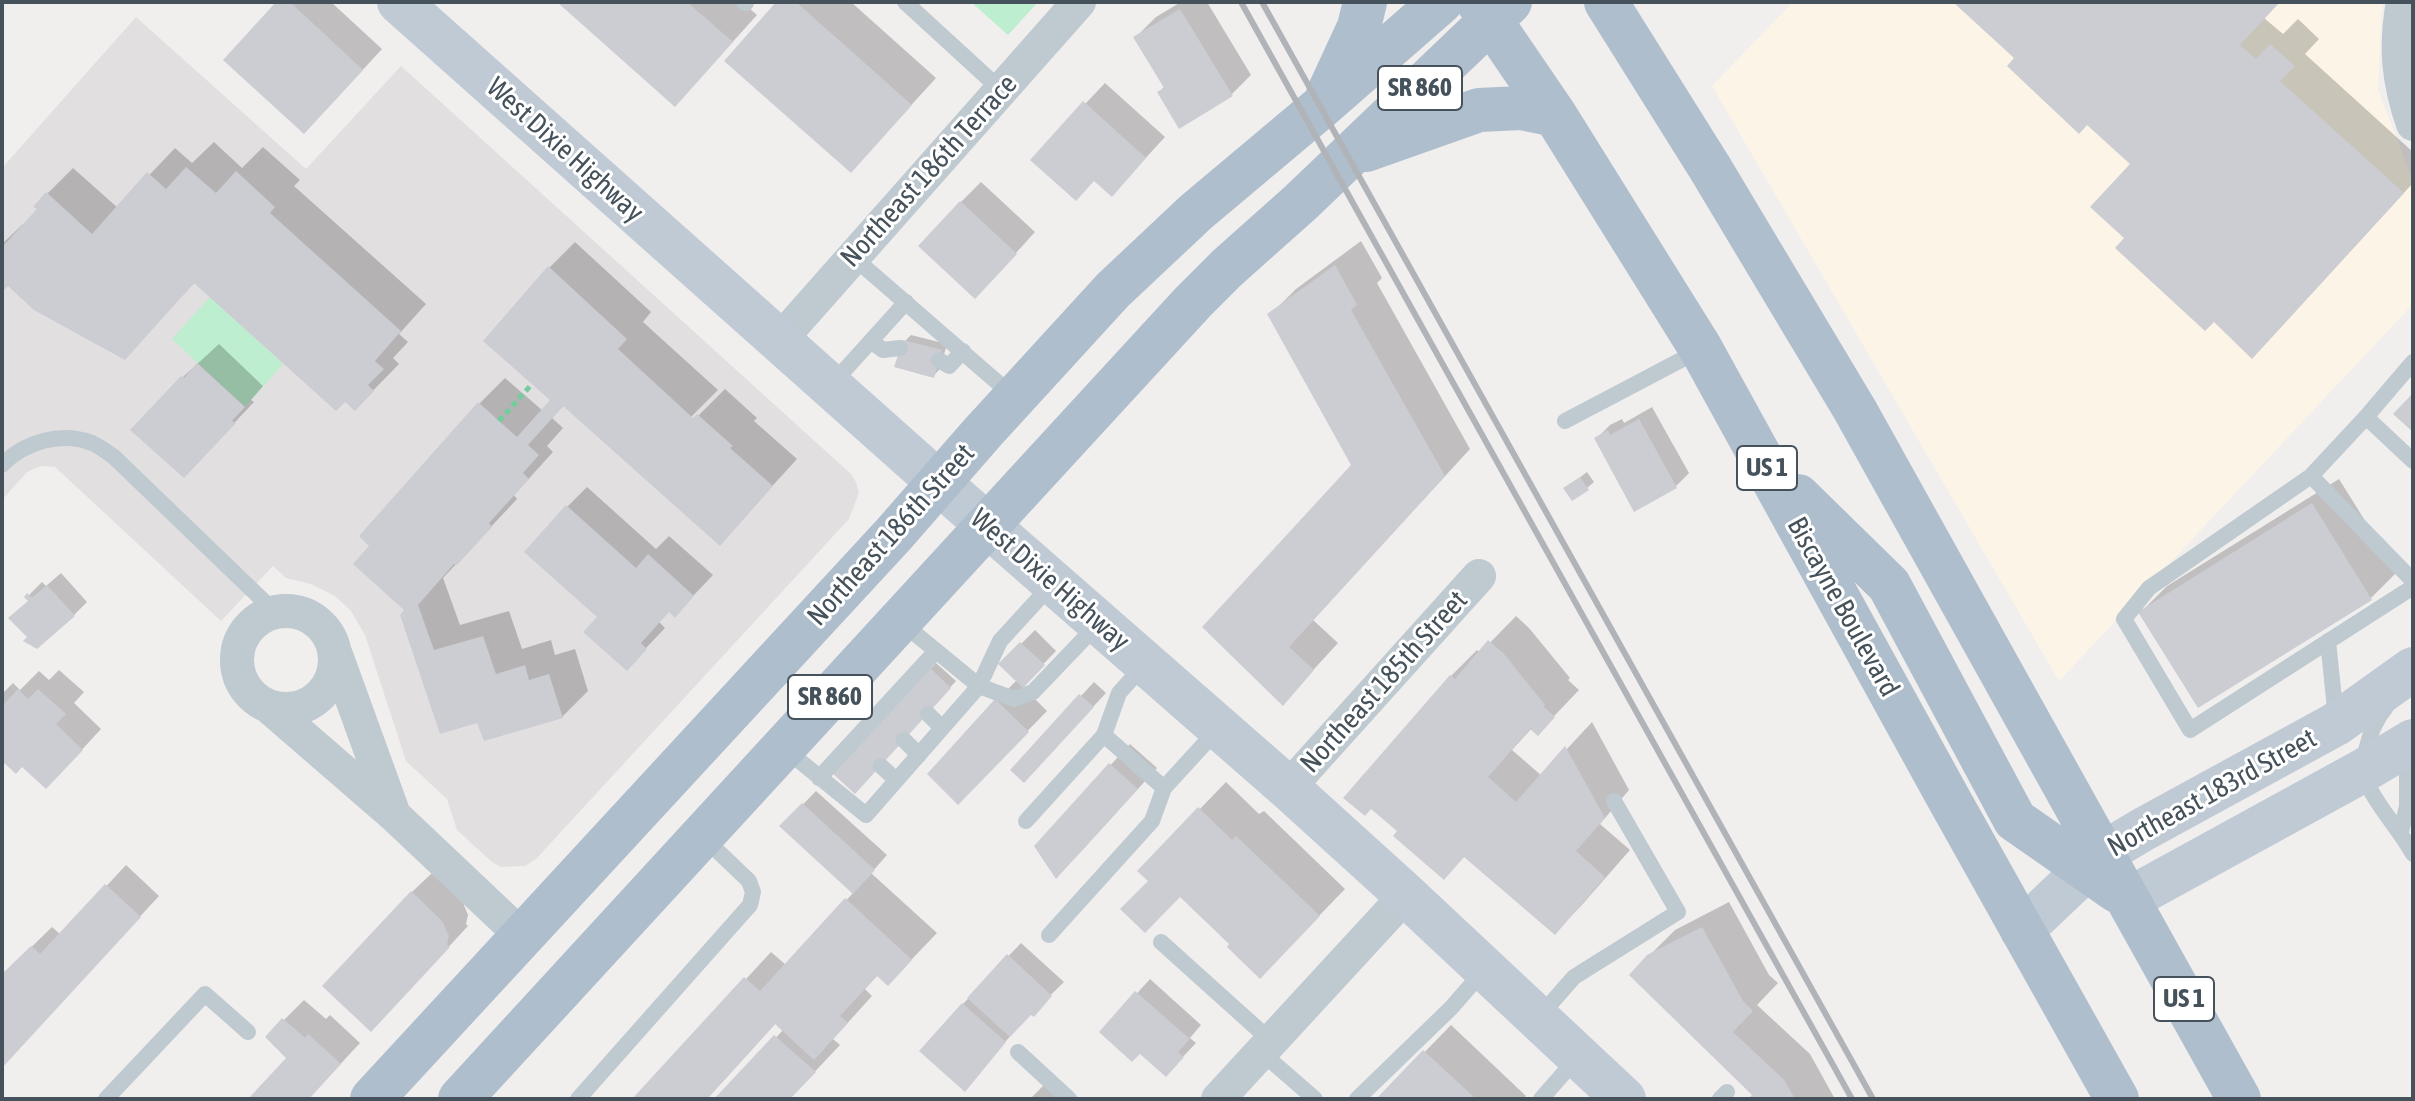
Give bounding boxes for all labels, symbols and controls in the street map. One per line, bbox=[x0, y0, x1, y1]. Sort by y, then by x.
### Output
road number: SR 860 bbox=[1378, 66, 1462, 110]
street label: Northeast 186th Terrace bbox=[834, 68, 1024, 274]
street label: West Dixie Highway bbox=[480, 71, 650, 229]
street label: Northeast 186th Street bbox=[800, 437, 982, 633]
road number: US 1 bbox=[1737, 446, 1797, 490]
street label: West Dixie Highway bbox=[964, 502, 1136, 658]
street label: Biscayne Boulevard bbox=[1780, 511, 1906, 703]
street label: Northeast 185th Street bbox=[1293, 584, 1475, 780]
road number: SR 860 bbox=[788, 675, 872, 719]
street label: Northeast 183rd Street bbox=[2102, 722, 2322, 864]
road number: US 1 bbox=[2154, 977, 2214, 1021]

